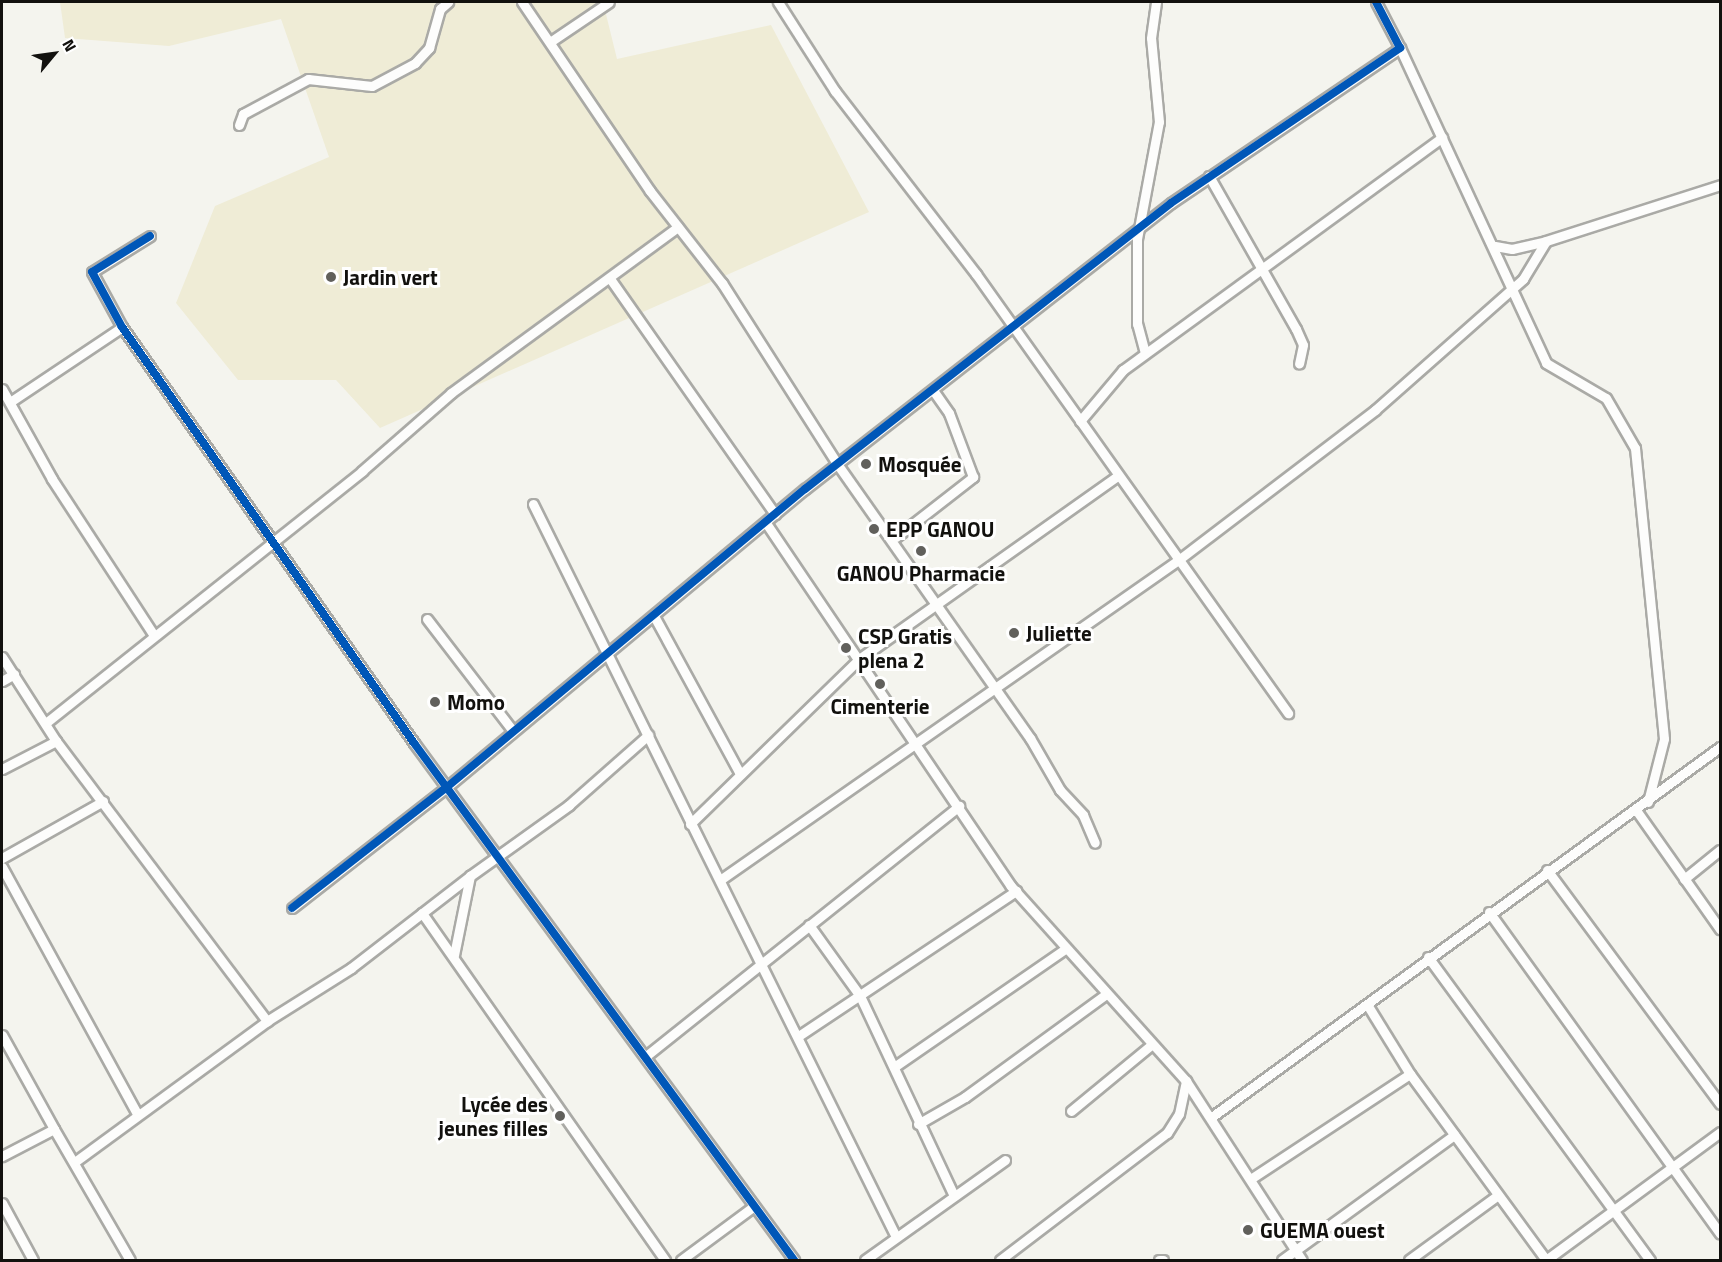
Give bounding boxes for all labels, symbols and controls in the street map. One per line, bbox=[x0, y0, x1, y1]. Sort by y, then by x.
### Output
north arrow bbox=[24, 24, 84, 84]
text: N bbox=[57, 35, 83, 56]
place label: Jardin vert bbox=[343, 264, 438, 290]
marker: Jardin vert bbox=[324, 270, 338, 284]
place label: Mosquée bbox=[878, 451, 961, 477]
marker: Mosquée bbox=[859, 457, 873, 471]
place label: EPP GANOU bbox=[886, 516, 994, 542]
marker: EPP GANOU bbox=[867, 522, 881, 536]
marker: GANOU Pharmacie bbox=[914, 544, 928, 558]
place label: GANOU Pharmacie bbox=[837, 560, 1005, 586]
place label: Juliette bbox=[1026, 620, 1092, 646]
place label: CSP Gratis plena 2 bbox=[858, 623, 952, 673]
marker: Juliette bbox=[1007, 626, 1021, 640]
marker: CSP Gratis plena 2 bbox=[839, 641, 853, 655]
marker: Cimenterie bbox=[873, 677, 887, 691]
place label: Momo bbox=[447, 689, 505, 715]
place label: Cimenterie bbox=[830, 693, 930, 719]
marker: Momo bbox=[428, 695, 442, 709]
place label: Lycée des jeunes filles bbox=[439, 1091, 548, 1141]
marker: Lycée des jeunes filles bbox=[553, 1109, 567, 1123]
place label: GUEMA ouest bbox=[1260, 1217, 1385, 1243]
marker: GUEMA ouest bbox=[1241, 1223, 1255, 1237]

